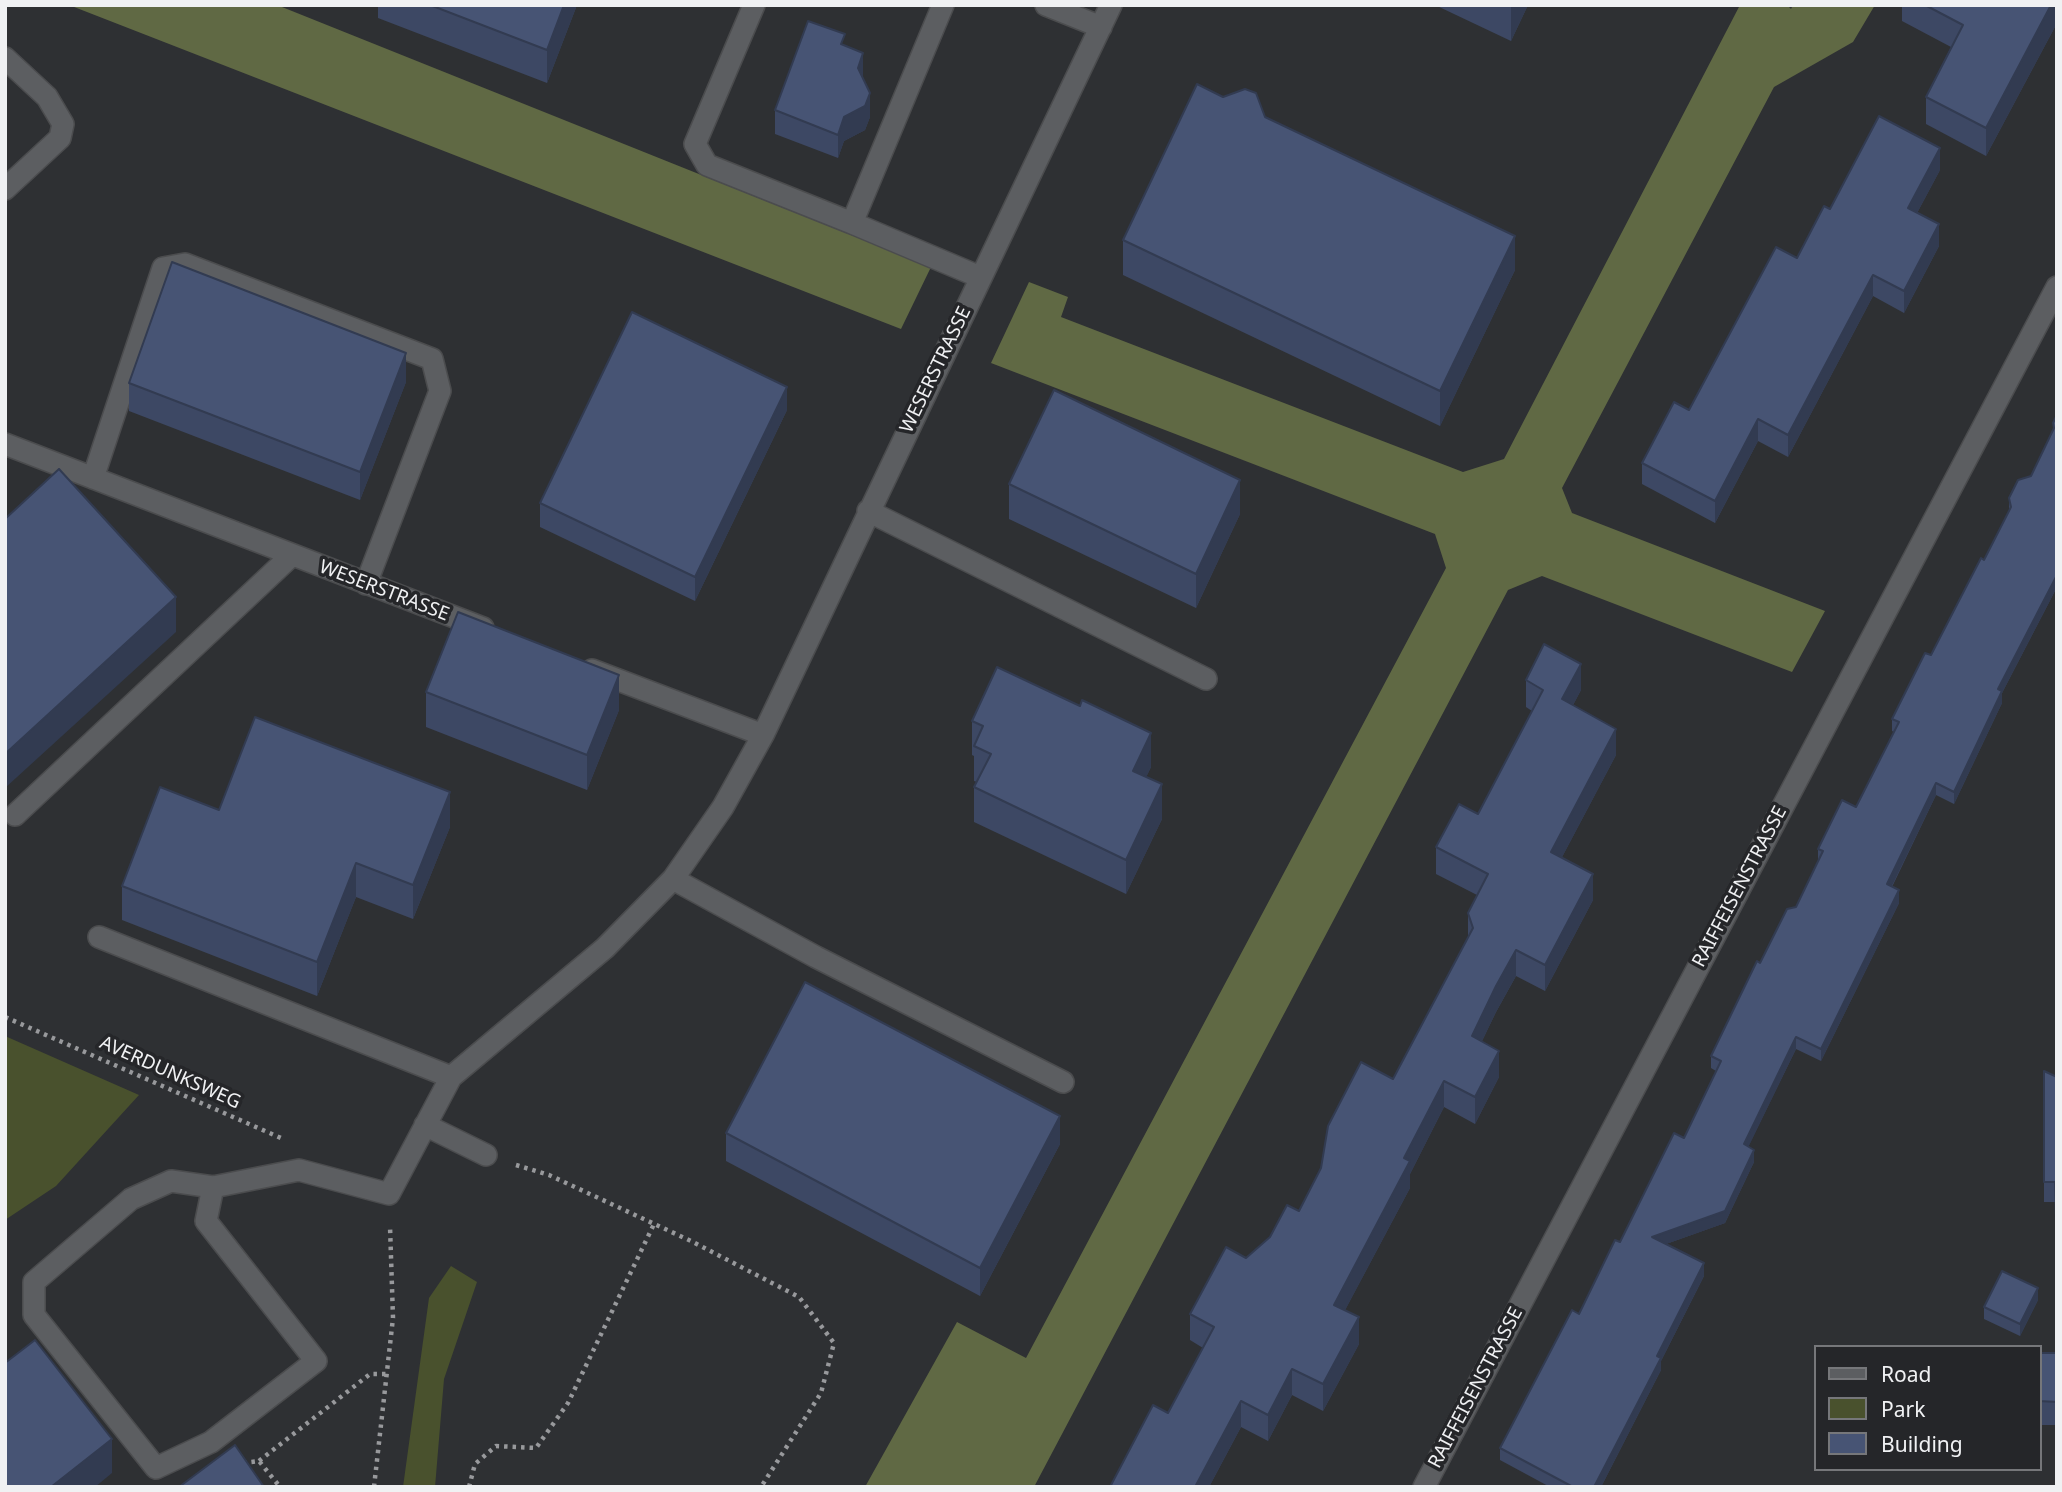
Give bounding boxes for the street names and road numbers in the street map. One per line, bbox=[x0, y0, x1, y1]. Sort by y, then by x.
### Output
street label: WESERSTRASSE bbox=[896, 303, 976, 437]
street label: WESERSTRASSE bbox=[316, 556, 452, 626]
street label: RAIFFEISENSTRASSE bbox=[1688, 803, 1792, 971]
street label: AVERDUNKSWEG bbox=[96, 1032, 244, 1114]
street label: RAIFFEISENSTRASSE bbox=[1424, 1304, 1528, 1472]

